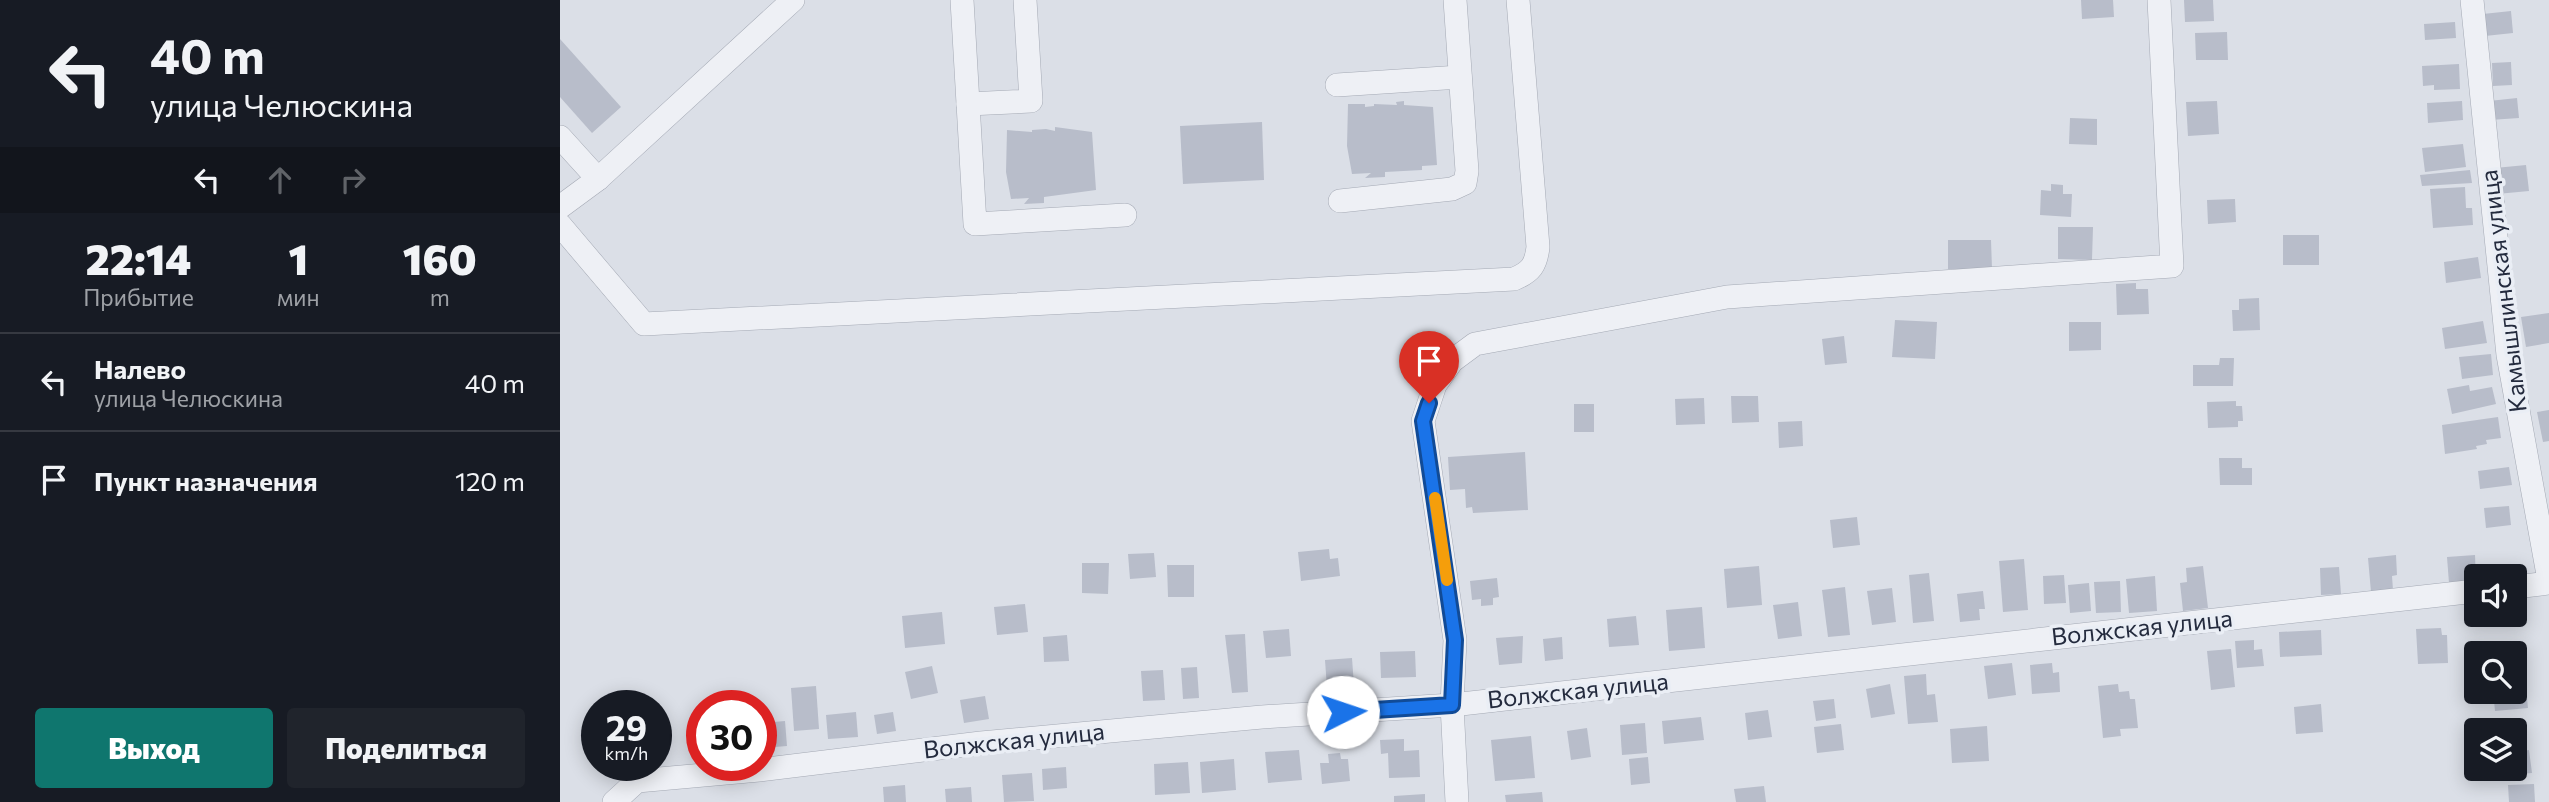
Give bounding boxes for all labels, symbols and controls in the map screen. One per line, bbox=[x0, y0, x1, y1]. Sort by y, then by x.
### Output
text: 40 m bbox=[150, 24, 265, 84]
icon: left bbox=[35, 28, 126, 119]
text: улица Челюскина bbox=[150, 84, 413, 124]
icon: left bbox=[188, 161, 226, 199]
icon: ahead bbox=[261, 161, 299, 199]
icon: right bbox=[334, 161, 372, 199]
street label: Камышлинская улица bbox=[2473, 168, 2532, 414]
text: 22:14 bbox=[86, 232, 191, 284]
text: 1 bbox=[289, 232, 308, 284]
text: 160 bbox=[403, 232, 477, 284]
text: Прибытие bbox=[83, 283, 194, 311]
text: мин bbox=[277, 283, 320, 311]
text: m bbox=[430, 283, 450, 311]
pin bbox=[1399, 331, 1459, 403]
icon: arrive bbox=[1410, 342, 1448, 380]
text: Налево bbox=[94, 353, 186, 384]
icon: left bbox=[35, 363, 73, 401]
text: 40 m bbox=[465, 367, 525, 398]
text: улица Челюскина bbox=[94, 384, 283, 412]
icon: arrive bbox=[35, 461, 73, 499]
text: Пункт назначения bbox=[94, 465, 318, 496]
text: 120 m bbox=[455, 465, 525, 496]
map controls bbox=[2464, 564, 2527, 781]
button: sound bbox=[2464, 564, 2527, 627]
street label: Волжская улица bbox=[2050, 603, 2234, 650]
button: search bbox=[2464, 641, 2527, 704]
street label: Волжская улица bbox=[1486, 666, 1670, 713]
position arrow bbox=[1306, 675, 1380, 749]
speed limit sign: 30 bbox=[686, 690, 777, 781]
text: 29 bbox=[606, 705, 647, 748]
button: Выход bbox=[35, 708, 273, 788]
button: Поделиться bbox=[287, 708, 525, 788]
street label: Волжская улица bbox=[922, 716, 1106, 763]
button: layers bbox=[2464, 718, 2527, 781]
text: km/h bbox=[605, 742, 648, 764]

